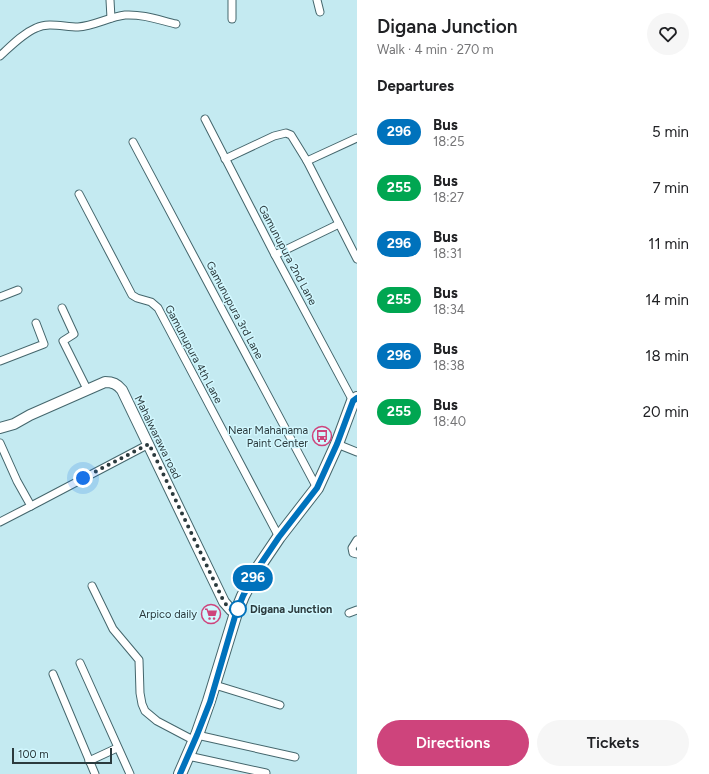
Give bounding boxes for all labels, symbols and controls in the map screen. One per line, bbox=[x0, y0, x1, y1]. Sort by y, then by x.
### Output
button: heart bbox=[647, 13, 689, 55]
text: Digana Junction bbox=[377, 15, 517, 38]
text: Walk · 4 min · 270 m bbox=[377, 42, 494, 57]
text: Departures bbox=[377, 77, 454, 95]
text: Bus bbox=[433, 116, 458, 134]
text: 296 bbox=[387, 123, 411, 140]
text: 5 min bbox=[652, 123, 689, 141]
text: 18:25 bbox=[433, 134, 464, 149]
text: Bus bbox=[433, 172, 458, 190]
text: 255 bbox=[387, 179, 411, 196]
text: 7 min bbox=[653, 179, 689, 197]
text: 18:27 bbox=[433, 190, 464, 205]
street label: Gamunupura 2nd Lane bbox=[256, 203, 319, 307]
text: Bus bbox=[433, 228, 458, 246]
text: 296 bbox=[387, 235, 411, 252]
text: 11 min bbox=[648, 235, 689, 253]
text: 18:31 bbox=[433, 246, 462, 261]
street label: Gamunupura 3rd Lane bbox=[203, 259, 266, 361]
text: Bus bbox=[433, 284, 458, 302]
text: 255 bbox=[387, 291, 411, 308]
text: 14 min bbox=[645, 291, 689, 309]
text: 18:34 bbox=[433, 302, 465, 317]
street label: Gamunupura 4th Lane bbox=[162, 303, 225, 406]
text: Bus bbox=[433, 340, 458, 358]
text: 296 bbox=[387, 347, 411, 364]
text: 18 min bbox=[645, 347, 689, 365]
text: 18:38 bbox=[433, 358, 465, 373]
street label: Mahalwarawa road bbox=[132, 393, 183, 481]
text: Bus bbox=[433, 396, 458, 414]
text: 255 bbox=[387, 403, 411, 420]
text: 20 min bbox=[643, 403, 689, 421]
text: 18:40 bbox=[433, 414, 466, 429]
place label: Near Mahanama Paint Center bbox=[228, 424, 308, 450]
bus stop icon: Near Mahanama Paint Center bbox=[311, 425, 333, 447]
your location bbox=[73, 468, 93, 488]
line badge: 296 bbox=[230, 565, 276, 591]
text: 296 bbox=[241, 569, 265, 586]
marker: Digana Junction bbox=[229, 600, 247, 618]
supermarket icon: Arpico daily bbox=[200, 603, 222, 625]
place label: Digana Junction bbox=[250, 603, 332, 616]
place label: Arpico daily bbox=[139, 608, 197, 621]
button: Directions bbox=[377, 720, 529, 766]
button: Tickets bbox=[537, 720, 689, 766]
scale bar bbox=[12, 746, 112, 765]
text: 100 m bbox=[18, 748, 49, 761]

